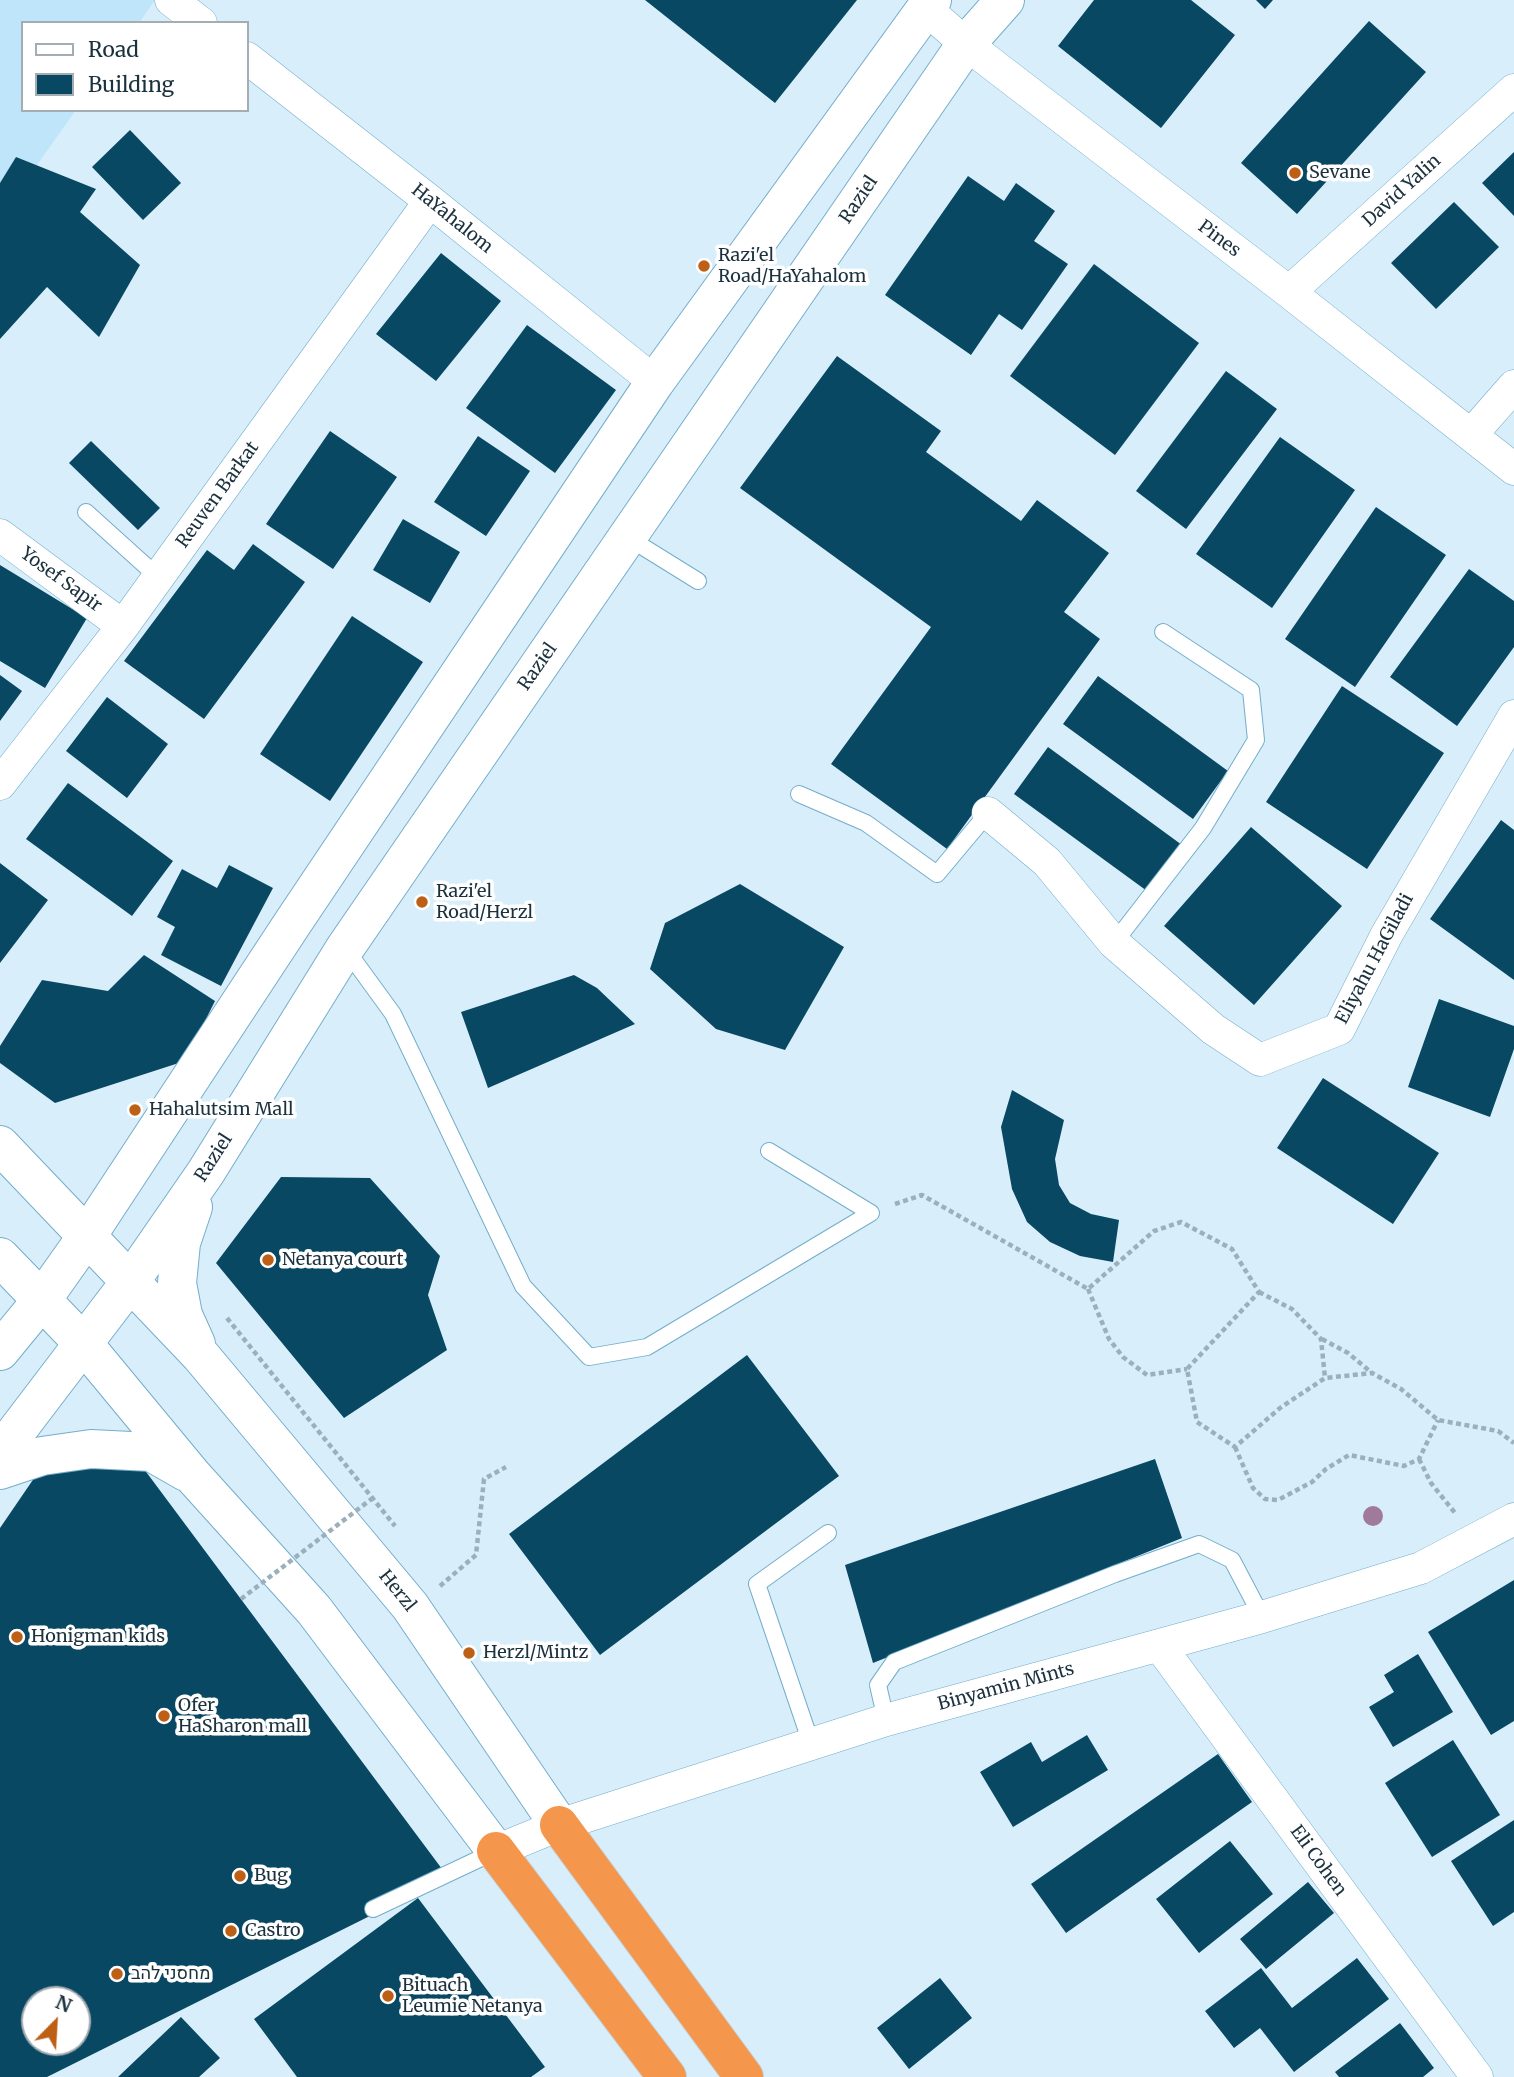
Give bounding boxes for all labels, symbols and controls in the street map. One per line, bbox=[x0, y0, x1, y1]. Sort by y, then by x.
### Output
legend bbox=[21, 21, 248, 112]
text: Road bbox=[88, 36, 139, 63]
text: Building bbox=[88, 71, 174, 98]
street label: David Yalin bbox=[1359, 150, 1445, 232]
place label: Sevane bbox=[1309, 162, 1371, 184]
marker: Sevane bbox=[1287, 165, 1303, 181]
street label: Raziel bbox=[835, 172, 883, 228]
street label: HaYahalom bbox=[407, 180, 497, 258]
street label: Pines bbox=[1193, 216, 1245, 262]
place label: Razi'el Road/HaYahalom bbox=[718, 245, 866, 288]
marker: Razi'el Road/HaYahalom bbox=[696, 258, 712, 274]
street label: Reuven Barkat bbox=[172, 438, 264, 552]
street label: Yosef Sapir bbox=[16, 543, 106, 617]
street label: Raziel bbox=[514, 639, 562, 695]
place label: Razi'el Road/Herzl bbox=[436, 881, 533, 924]
street label: Eliyahu HaGiladi bbox=[1332, 890, 1418, 1028]
marker: Razi'el Road/Herzl bbox=[414, 894, 430, 910]
place label: Hahalutsim Mall bbox=[149, 1099, 294, 1121]
marker: Hahalutsim Mall bbox=[127, 1102, 143, 1118]
street label: Raziel bbox=[191, 1130, 237, 1186]
place label: Netanya court bbox=[282, 1249, 403, 1271]
marker: Netanya court bbox=[260, 1252, 276, 1268]
street label: Herzl bbox=[374, 1566, 420, 1616]
place label: Honigman kids bbox=[31, 1626, 165, 1648]
marker: Honigman kids bbox=[9, 1629, 25, 1645]
place label: Herzl/Mintz bbox=[483, 1642, 588, 1664]
marker: Herzl/Mintz bbox=[461, 1645, 477, 1661]
street label: Binyamin Mints bbox=[935, 1658, 1077, 1716]
place label: Ofer HaSharon mall bbox=[178, 1695, 307, 1738]
marker: Ofer HaSharon mall bbox=[156, 1708, 172, 1724]
street label: Eli Cohen bbox=[1285, 1821, 1351, 1901]
place label: Bug bbox=[254, 1865, 288, 1887]
marker: Bug bbox=[232, 1868, 248, 1884]
place label: Castro bbox=[245, 1920, 301, 1942]
marker: Castro bbox=[223, 1923, 239, 1939]
place label: מחסני להב bbox=[131, 1963, 210, 1985]
marker: מחסני להב bbox=[109, 1966, 125, 1982]
place label: Bituach Leumie Netanya bbox=[402, 1975, 543, 2018]
north arrow bbox=[21, 1986, 91, 2056]
marker: Bituach Leumie Netanya bbox=[380, 1988, 396, 2004]
text: N bbox=[52, 1990, 75, 2018]

